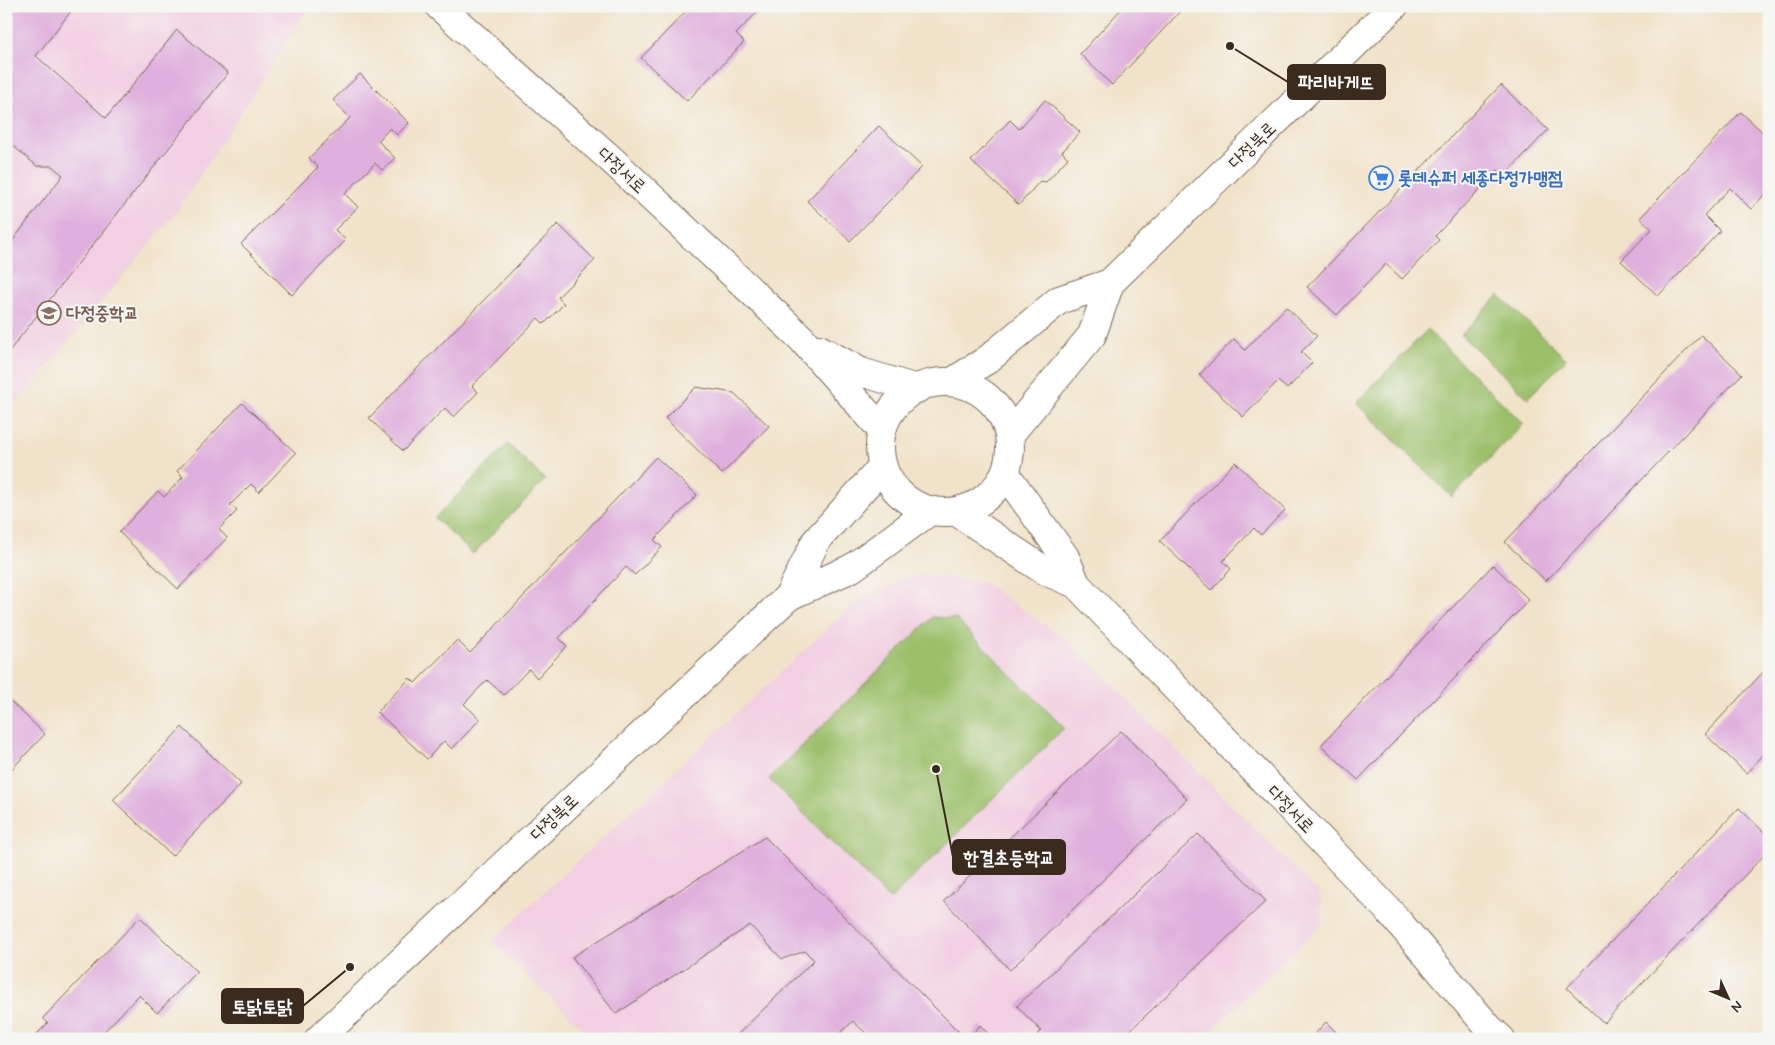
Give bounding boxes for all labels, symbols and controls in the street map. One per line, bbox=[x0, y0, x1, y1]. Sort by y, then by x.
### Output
callout: 파리바게뜨 bbox=[1288, 65, 1385, 99]
text: 파리바게뜨 bbox=[1298, 71, 1374, 96]
street label: 다정북로 bbox=[1224, 117, 1282, 174]
street label: 다정서로 bbox=[592, 142, 651, 199]
supermarket icon: 롯데슈퍼 세종다정가맹점 bbox=[1368, 165, 1394, 191]
place label: 롯데슈퍼 세종다정가맹점 bbox=[1398, 167, 1563, 191]
school or university icon: 다정중학교 bbox=[36, 300, 62, 326]
place label: 다정중학교 bbox=[66, 302, 138, 326]
street label: 다정서로 bbox=[1262, 781, 1319, 839]
street label: 다정북로 bbox=[525, 789, 584, 846]
callout: 한결초등학교 bbox=[953, 840, 1065, 874]
text: 한결초등학교 bbox=[962, 846, 1055, 871]
north arrow bbox=[1702, 972, 1752, 1022]
callout: 토닭토닭 bbox=[222, 989, 303, 1023]
text: 토닭토닭 bbox=[231, 995, 293, 1020]
text: N bbox=[1727, 997, 1746, 1016]

